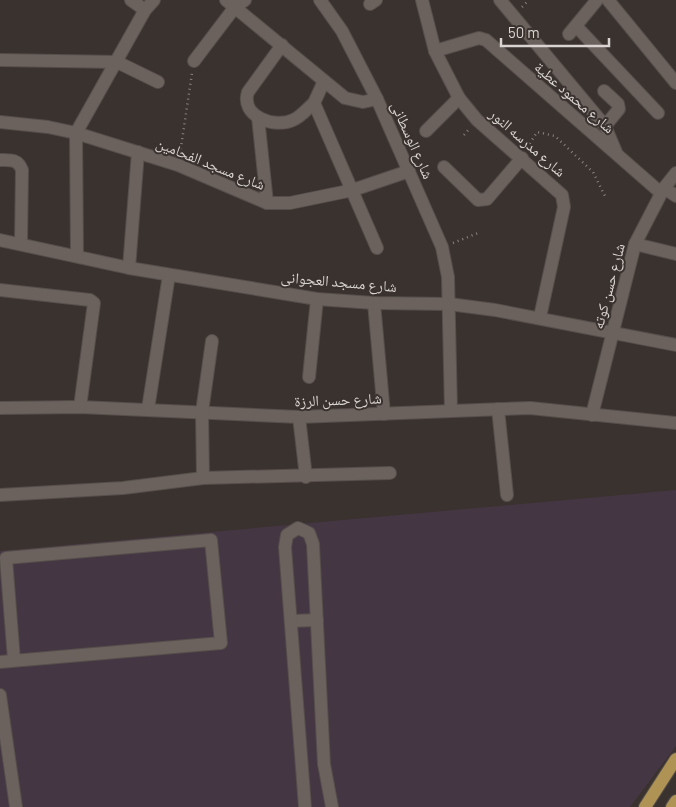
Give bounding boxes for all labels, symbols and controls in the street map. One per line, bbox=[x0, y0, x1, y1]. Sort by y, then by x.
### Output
scale bar bbox=[501, 15, 608, 47]
text: 50 m bbox=[508, 23, 540, 41]
street label: شارع محمود عطية bbox=[530, 57, 619, 138]
street label: شارع الوسطانى bbox=[386, 99, 438, 182]
street label: شارع مدرسه النور bbox=[484, 103, 570, 181]
street label: شارع مسجد الفحامين bbox=[153, 133, 268, 195]
street label: شارع حسن كوته bbox=[588, 241, 630, 331]
street label: شارع مسجد العجوانى bbox=[280, 267, 398, 297]
street label: شارع حسن الرزة bbox=[294, 388, 382, 412]

